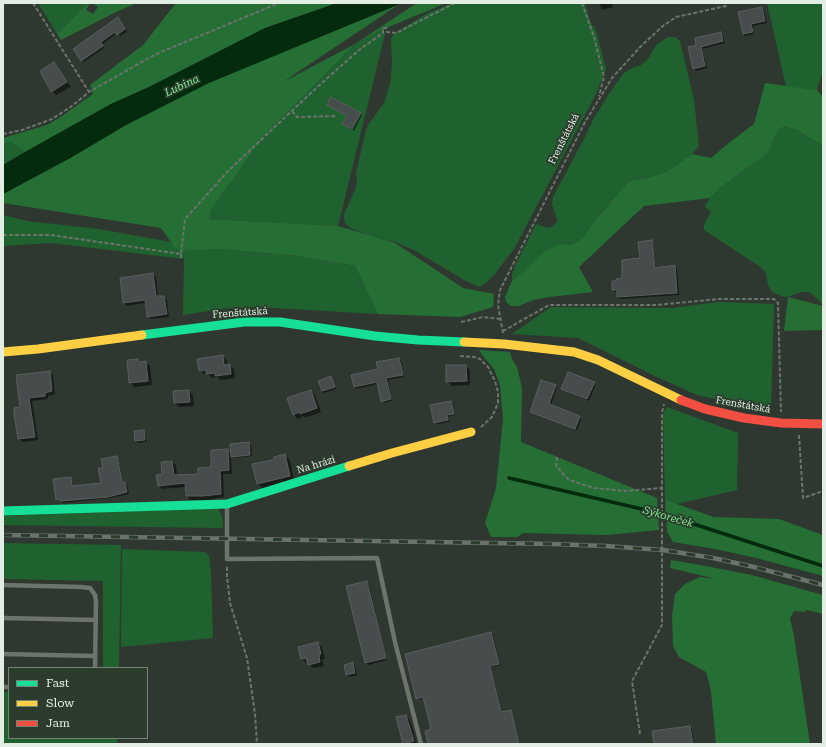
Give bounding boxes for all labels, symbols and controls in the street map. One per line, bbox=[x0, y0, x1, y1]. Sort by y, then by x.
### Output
water label: Lubina bbox=[162, 72, 202, 100]
street label: Frenštátská bbox=[546, 112, 582, 166]
street label: Frenštátská bbox=[212, 305, 268, 321]
street label: Frenštátská bbox=[715, 394, 771, 416]
street label: Na hrázi bbox=[295, 453, 337, 477]
water label: Sýkoreček bbox=[641, 504, 695, 530]
legend bbox=[8, 667, 148, 739]
text: Fast bbox=[46, 676, 69, 690]
text: Slow bbox=[46, 696, 74, 710]
text: Jam bbox=[46, 716, 70, 730]

